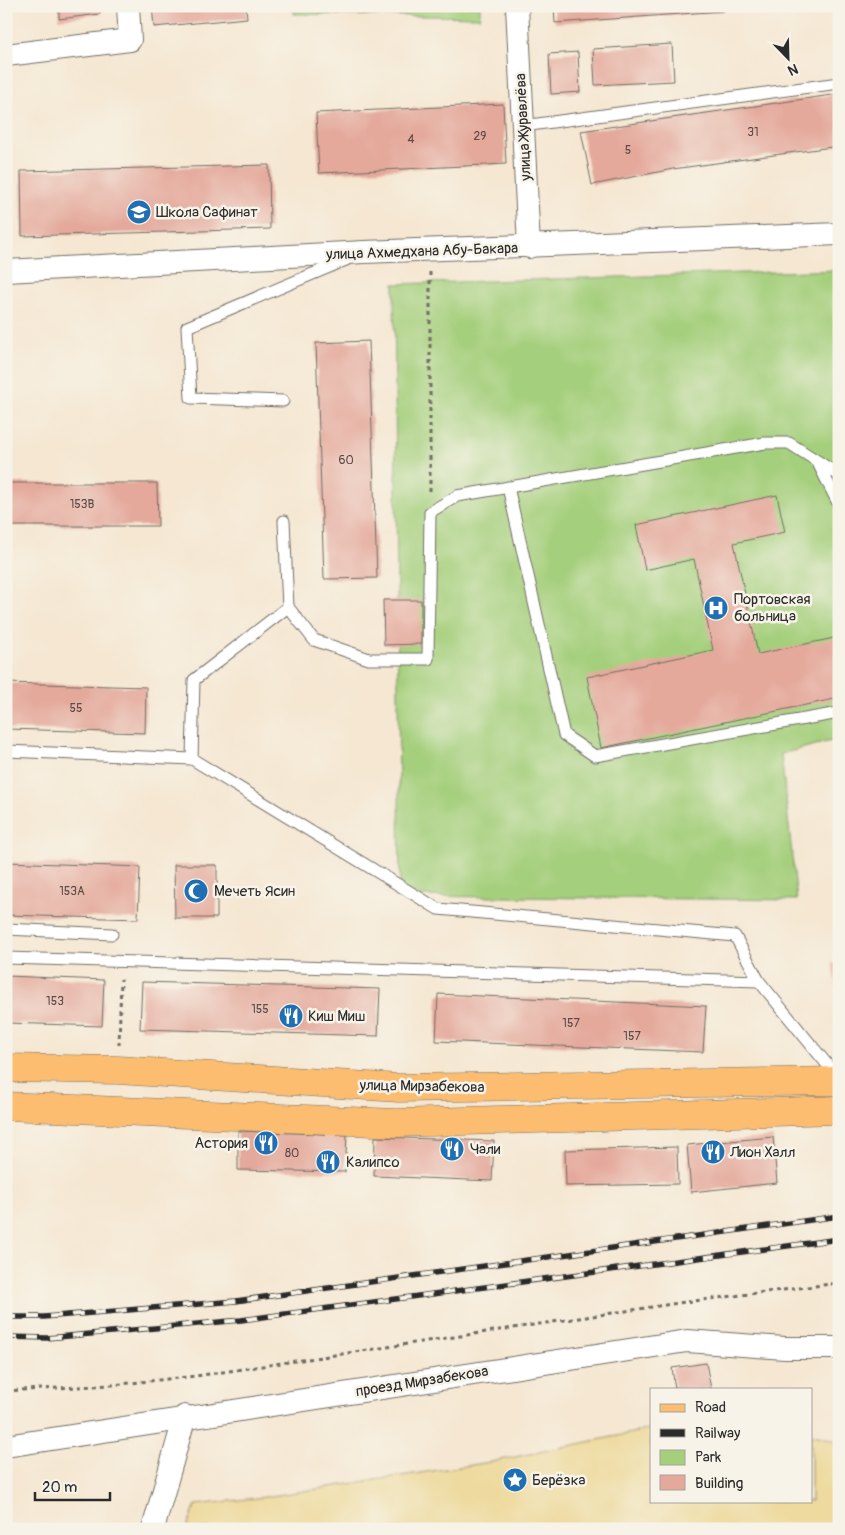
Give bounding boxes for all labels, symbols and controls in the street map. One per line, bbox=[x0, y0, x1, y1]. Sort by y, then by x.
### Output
north arrow bbox=[762, 32, 812, 82]
text: N bbox=[785, 60, 801, 79]
street label: улица Журавлёва bbox=[511, 73, 536, 182]
house number: 31 bbox=[747, 125, 759, 140]
house number: 29 bbox=[474, 129, 486, 144]
house number: 4 bbox=[408, 132, 415, 147]
house number: 5 bbox=[625, 143, 631, 158]
school or university icon: Школа Сафинат bbox=[126, 199, 152, 225]
place label: Школа Сафинат bbox=[156, 203, 258, 222]
street label: улица Ахмедхана Абу-Бакара bbox=[325, 239, 518, 264]
house number: 60 bbox=[338, 453, 354, 468]
house number: 153В bbox=[70, 497, 95, 512]
place label: Портовская больница bbox=[734, 590, 810, 626]
hospital icon: Портовская больница bbox=[703, 595, 729, 621]
house number: 55 bbox=[69, 701, 83, 716]
mosque icon: Мечеть Ясин bbox=[183, 878, 209, 904]
place label: Мечеть Ясин bbox=[214, 882, 295, 901]
house number: 153А bbox=[59, 884, 85, 899]
house number: 153 bbox=[46, 994, 64, 1009]
house number: 155 bbox=[251, 1002, 269, 1017]
restaurant icon: Киш Миш bbox=[278, 1003, 304, 1029]
place label: Киш Миш bbox=[308, 1007, 365, 1026]
house number: 157 bbox=[562, 1016, 580, 1031]
house number: 157 bbox=[623, 1029, 641, 1044]
street label: улица Мирзабекова bbox=[358, 1076, 485, 1097]
restaurant icon: Астория bbox=[253, 1130, 279, 1156]
place label: Астория bbox=[195, 1134, 248, 1153]
restaurant icon: Чали bbox=[439, 1136, 465, 1162]
restaurant icon: Лион Халл bbox=[700, 1139, 726, 1165]
place label: Чали bbox=[470, 1140, 501, 1159]
place label: Лион Халл bbox=[729, 1143, 795, 1162]
house number: 80 bbox=[285, 1146, 299, 1161]
restaurant icon: Калипсо bbox=[315, 1149, 341, 1175]
place label: Калипсо bbox=[346, 1153, 399, 1172]
street label: проезд Мирзабекова bbox=[354, 1362, 490, 1401]
legend bbox=[650, 1388, 812, 1502]
text: Road bbox=[695, 1398, 726, 1417]
text: Railway bbox=[695, 1424, 741, 1443]
text: Park bbox=[695, 1448, 722, 1467]
place icon: Берёзка bbox=[502, 1467, 528, 1493]
scale bar bbox=[35, 1470, 110, 1502]
place label: Берёзка bbox=[532, 1471, 586, 1490]
text: Building bbox=[695, 1474, 743, 1493]
text: 20 m bbox=[42, 1478, 77, 1497]

